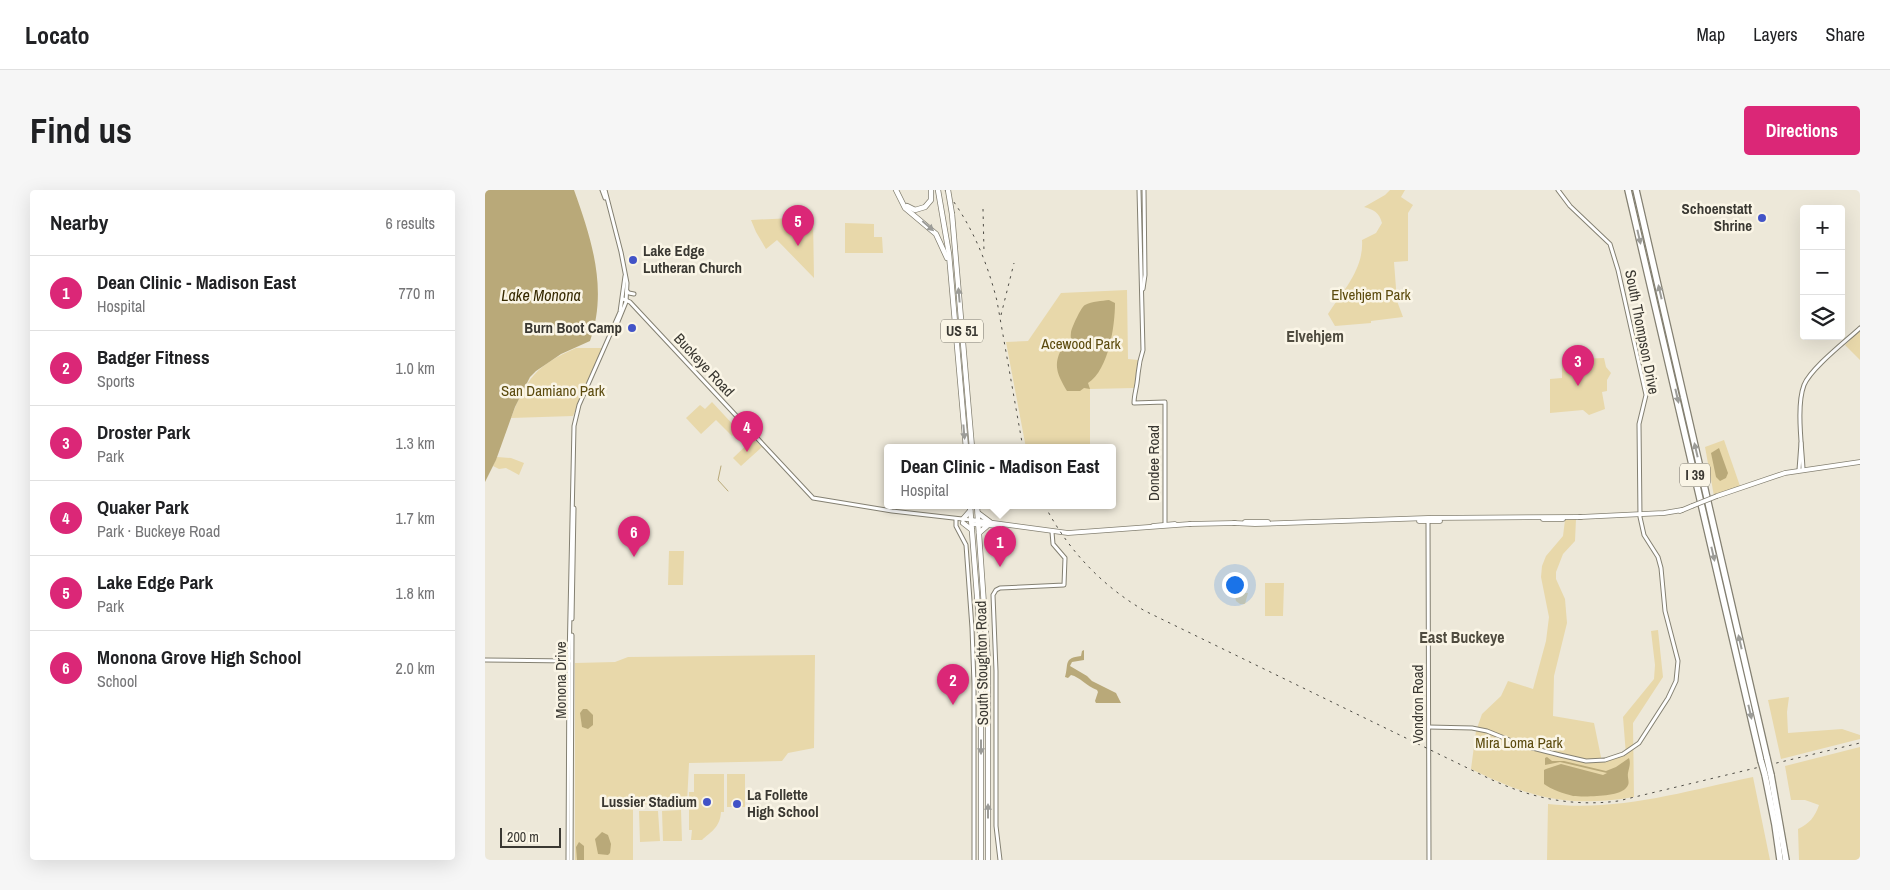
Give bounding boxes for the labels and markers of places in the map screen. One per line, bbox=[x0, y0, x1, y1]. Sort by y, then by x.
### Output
place label: Schoenstatt Shrine bbox=[1682, 198, 1752, 236]
pin: 5 bbox=[782, 205, 814, 246]
marker: Schoenstatt Shrine bbox=[1756, 212, 1768, 224]
place label: Lake Edge Lutheran Church bbox=[643, 240, 742, 278]
marker: Lake Edge Lutheran Church bbox=[627, 254, 639, 266]
place label: Burn Boot Camp bbox=[524, 317, 622, 338]
marker: Burn Boot Camp bbox=[626, 322, 638, 334]
pin: 3 bbox=[1562, 345, 1594, 386]
pin: 4 bbox=[731, 411, 763, 452]
pin: 6 bbox=[618, 516, 650, 557]
pin: 1 bbox=[984, 526, 1016, 567]
pin: 2 bbox=[937, 664, 969, 705]
place label: La Follette High School bbox=[747, 784, 819, 822]
place label: Lussier Stadium bbox=[601, 791, 697, 812]
marker: Lussier Stadium bbox=[701, 796, 713, 808]
marker: La Follette High School bbox=[731, 798, 743, 810]

